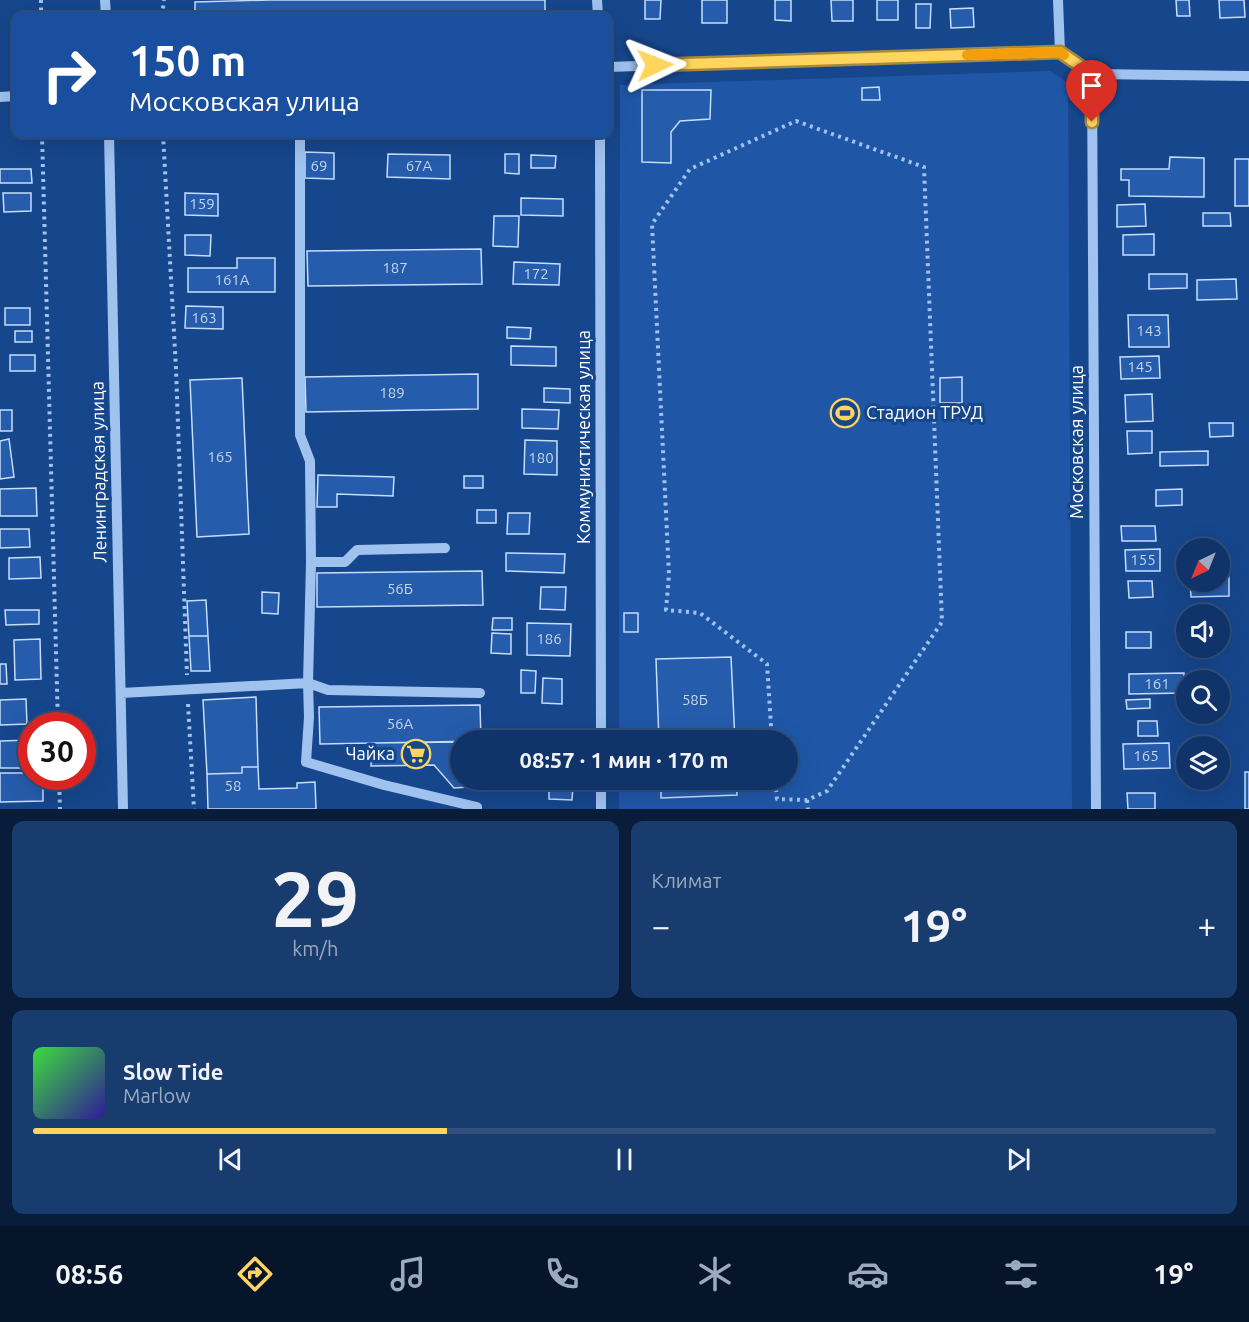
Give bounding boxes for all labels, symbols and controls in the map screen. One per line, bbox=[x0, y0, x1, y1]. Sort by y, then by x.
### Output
position arrow bbox=[623, 33, 687, 97]
icon: right bbox=[30, 36, 108, 114]
text: 150 m bbox=[129, 37, 246, 84]
pin bbox=[1066, 60, 1117, 122]
icon: arrive bbox=[1075, 69, 1108, 102]
text: Московская улица bbox=[129, 86, 360, 116]
house number: 69 bbox=[311, 157, 327, 174]
house number: 67А bbox=[406, 157, 433, 174]
house number: 159 bbox=[189, 195, 215, 212]
house number: 187 bbox=[382, 259, 408, 276]
house number: 172 bbox=[523, 265, 549, 282]
house number: 161А bbox=[214, 271, 250, 288]
house number: 163 bbox=[191, 309, 217, 326]
house number: 143 bbox=[1136, 322, 1162, 339]
street label: Коммунистическая улица bbox=[573, 330, 593, 544]
house number: 145 bbox=[1127, 358, 1153, 375]
street label: Московская улица bbox=[1066, 365, 1086, 519]
street label: Ленинградская улица bbox=[86, 381, 110, 563]
house number: 189 bbox=[379, 384, 405, 401]
sports icon: Стадион ТРУД bbox=[829, 397, 861, 429]
place label: Стадион ТРУД bbox=[866, 402, 983, 422]
house number: 165 bbox=[207, 448, 233, 465]
house number: 180 bbox=[528, 449, 554, 466]
north arrow bbox=[1176, 538, 1230, 592]
map controls bbox=[1176, 538, 1230, 790]
house number: 155 bbox=[1130, 551, 1156, 568]
house number: 56Б bbox=[387, 580, 413, 597]
button: sound bbox=[1176, 604, 1230, 658]
house number: 186 bbox=[536, 630, 562, 647]
button: search bbox=[1176, 670, 1230, 724]
house number: 161 bbox=[1144, 675, 1170, 692]
house number: 58Б bbox=[682, 691, 708, 708]
speed limit sign: 30 bbox=[18, 712, 96, 790]
house number: 56А bbox=[387, 715, 414, 732]
button: layers bbox=[1176, 736, 1230, 790]
supermarket icon: Чайка bbox=[400, 738, 432, 770]
place label: Чайка bbox=[345, 743, 395, 763]
text: 08:57 · 1 мин · 170 m bbox=[520, 747, 728, 772]
house number: 165 bbox=[1133, 747, 1159, 764]
house number: 58 bbox=[225, 777, 241, 794]
text: 29 bbox=[271, 854, 359, 942]
text: Климат bbox=[652, 869, 721, 892]
text: 19° bbox=[900, 900, 967, 951]
text: − bbox=[652, 907, 670, 944]
text: + bbox=[1197, 907, 1216, 944]
text: km/h bbox=[292, 937, 338, 960]
text: Slow Tide bbox=[123, 1059, 223, 1084]
text: Marlow bbox=[123, 1084, 191, 1107]
icon: previous bbox=[214, 1143, 247, 1176]
icon: pause bbox=[608, 1143, 641, 1176]
icon: next bbox=[1002, 1143, 1035, 1176]
icon: directions bbox=[234, 1253, 276, 1295]
icon: music bbox=[387, 1253, 429, 1295]
icon: phone bbox=[541, 1253, 583, 1295]
icon: climate bbox=[694, 1253, 736, 1295]
icon: car bbox=[847, 1253, 889, 1295]
icon: filters bbox=[1000, 1253, 1042, 1295]
text: 08:56 bbox=[56, 1259, 123, 1289]
text: 19° bbox=[1153, 1259, 1193, 1289]

